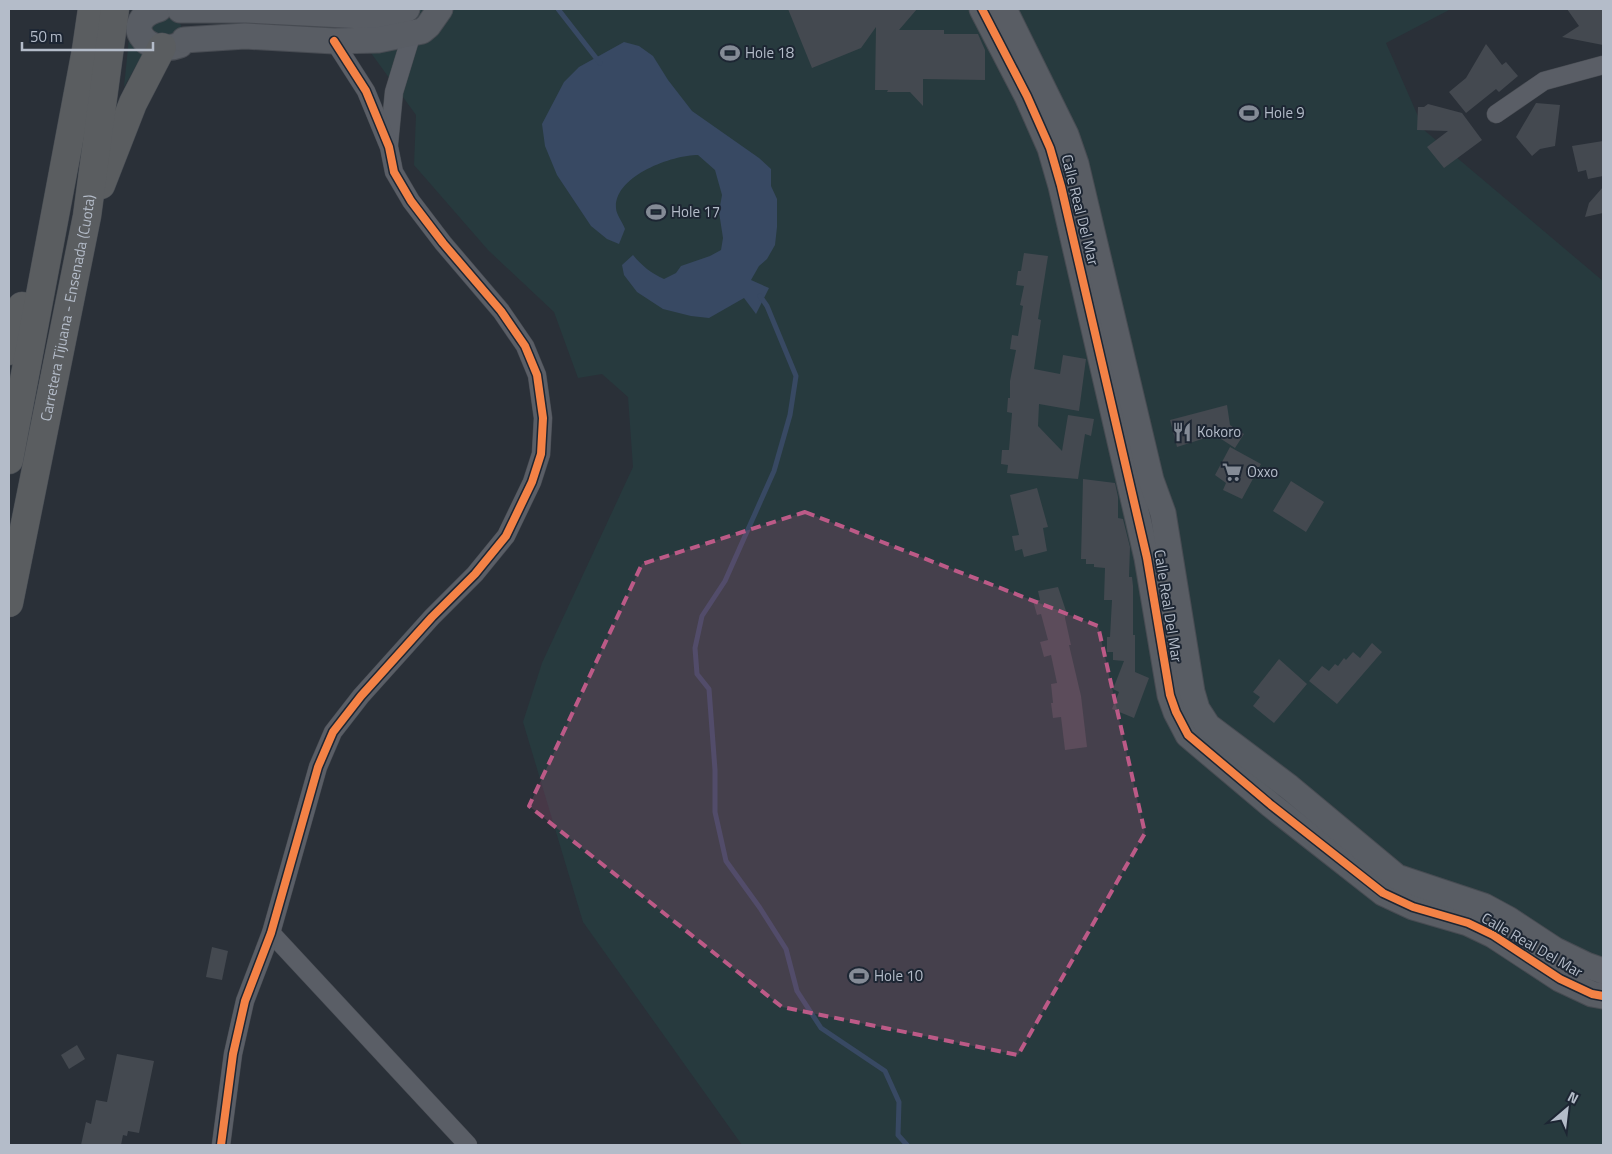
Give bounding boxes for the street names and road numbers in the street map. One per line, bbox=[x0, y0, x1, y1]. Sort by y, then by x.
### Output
street label: Calle Real Del Mar bbox=[1056, 152, 1105, 268]
street label: Carretera Tijuana - Ensenada (Cuota) bbox=[34, 193, 101, 423]
street label: Calle Real Del Mar bbox=[1148, 548, 1189, 664]
street label: Calle Real Del Mar bbox=[1477, 906, 1587, 983]

